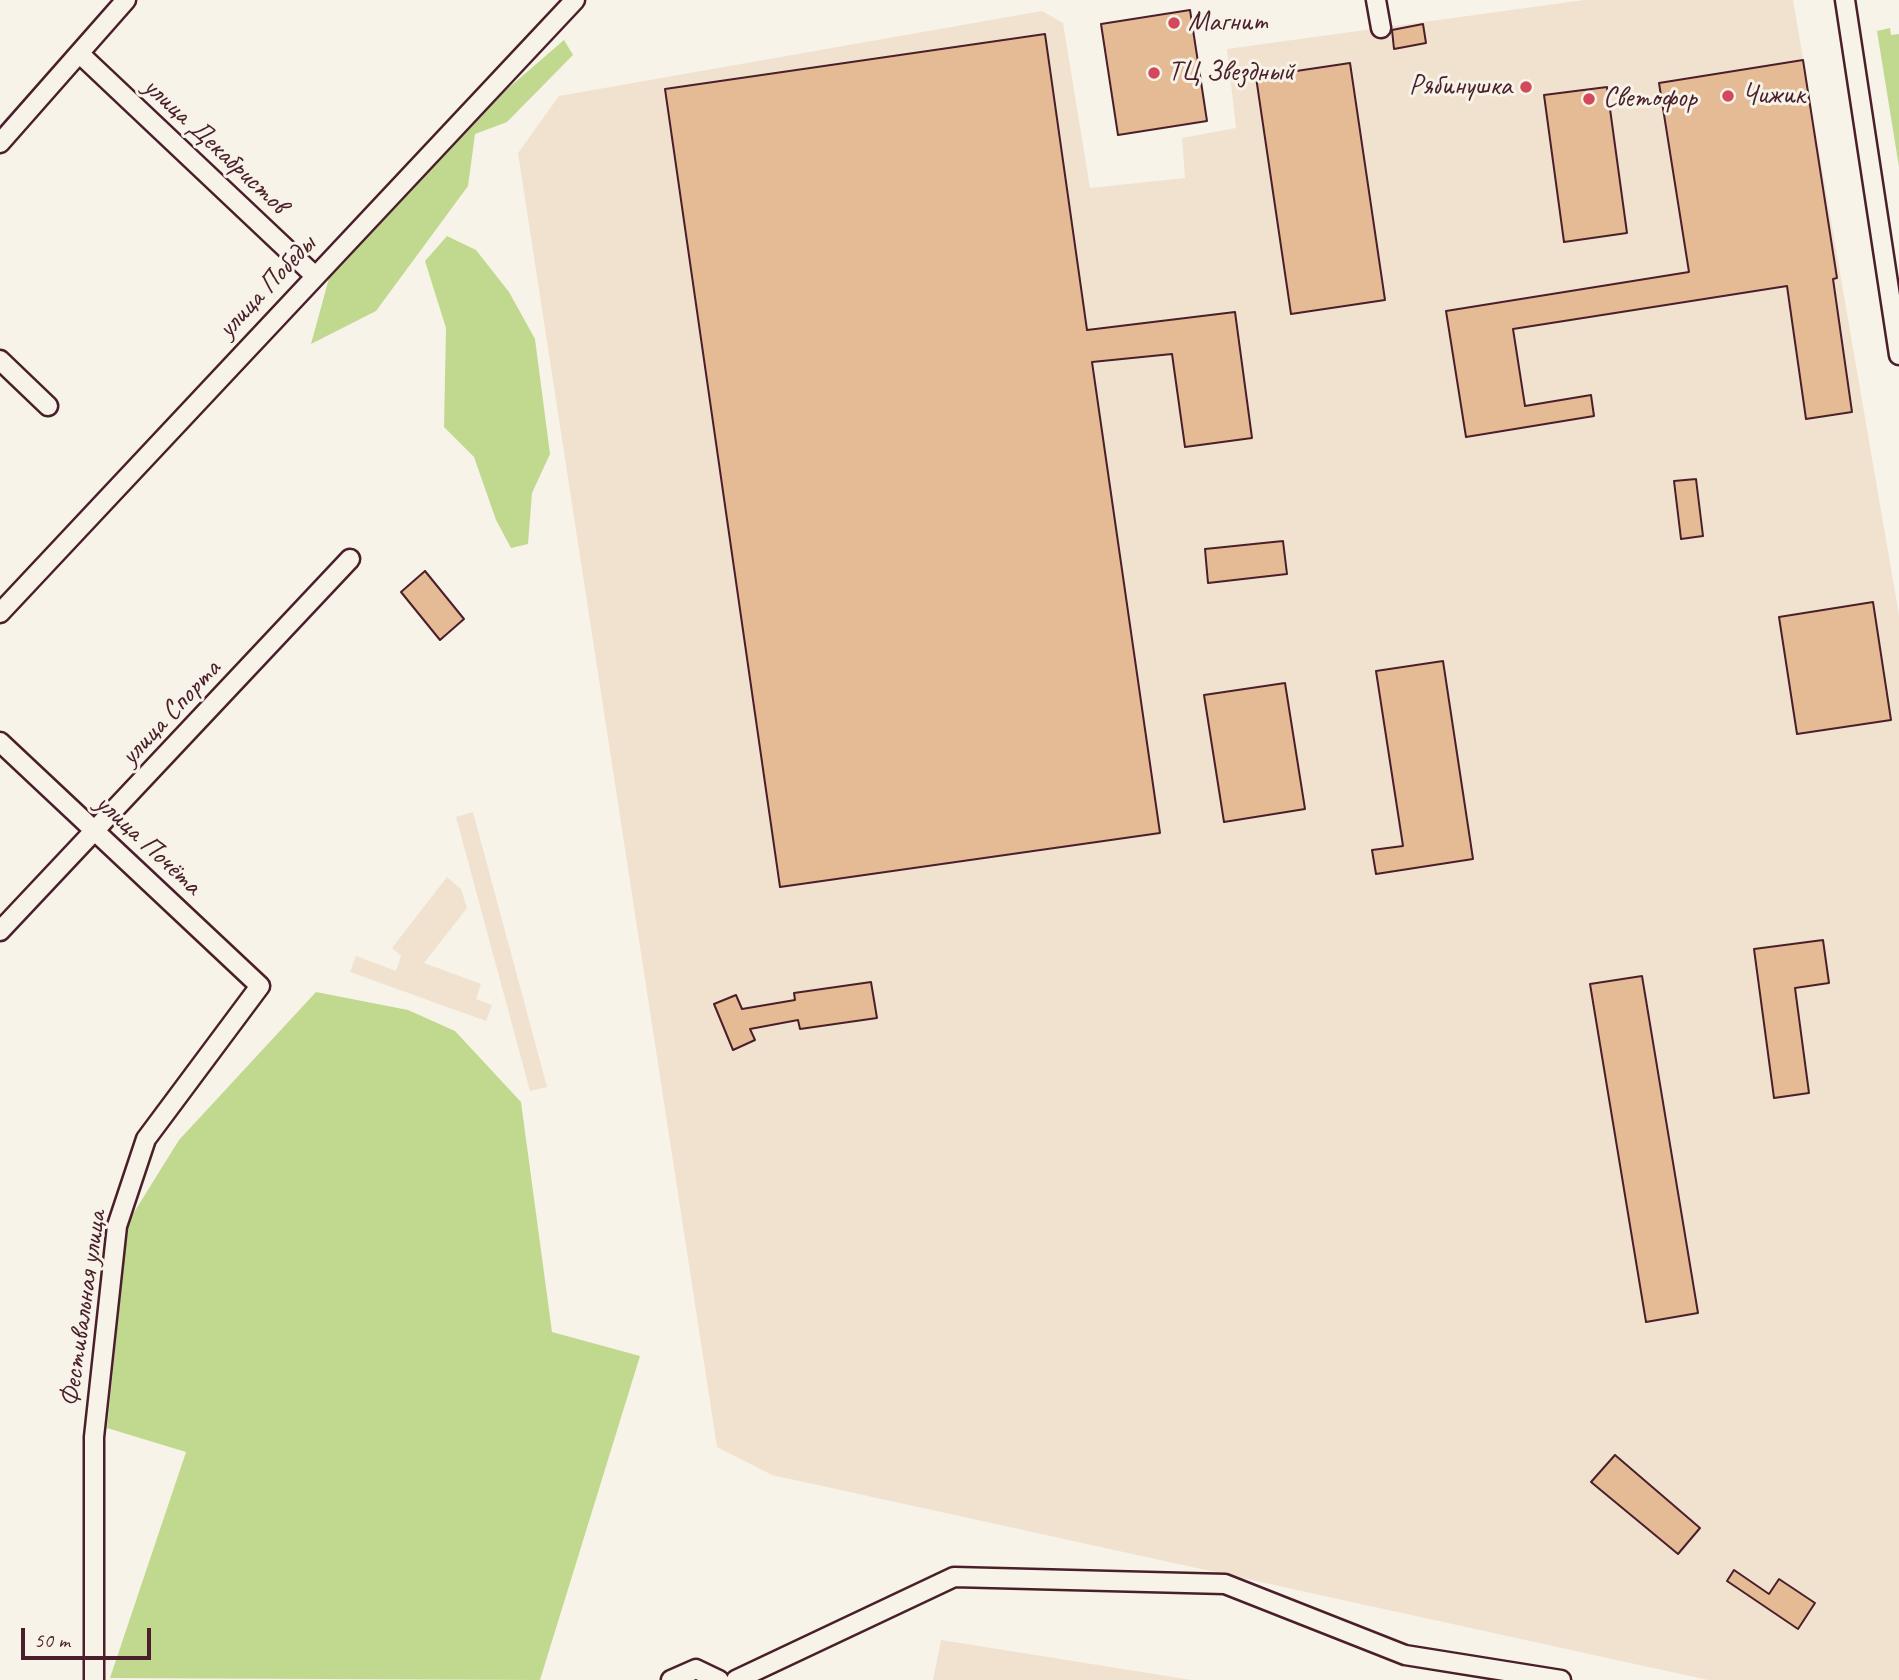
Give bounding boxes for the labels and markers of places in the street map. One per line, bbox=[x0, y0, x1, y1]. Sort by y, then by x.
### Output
place label: Магнит bbox=[1188, 6, 1268, 40]
marker: Магнит bbox=[1166, 15, 1182, 31]
place label: ТЦ Звездный bbox=[1168, 56, 1294, 90]
marker: ТЦ Звездный bbox=[1146, 65, 1162, 81]
place label: Рябинушка bbox=[1409, 70, 1512, 104]
marker: Рябинушка bbox=[1518, 79, 1534, 95]
place label: Чижик bbox=[1742, 79, 1805, 113]
place label: Светофор bbox=[1603, 82, 1697, 116]
marker: Чижик bbox=[1720, 88, 1736, 104]
marker: Светофор bbox=[1581, 91, 1597, 107]

